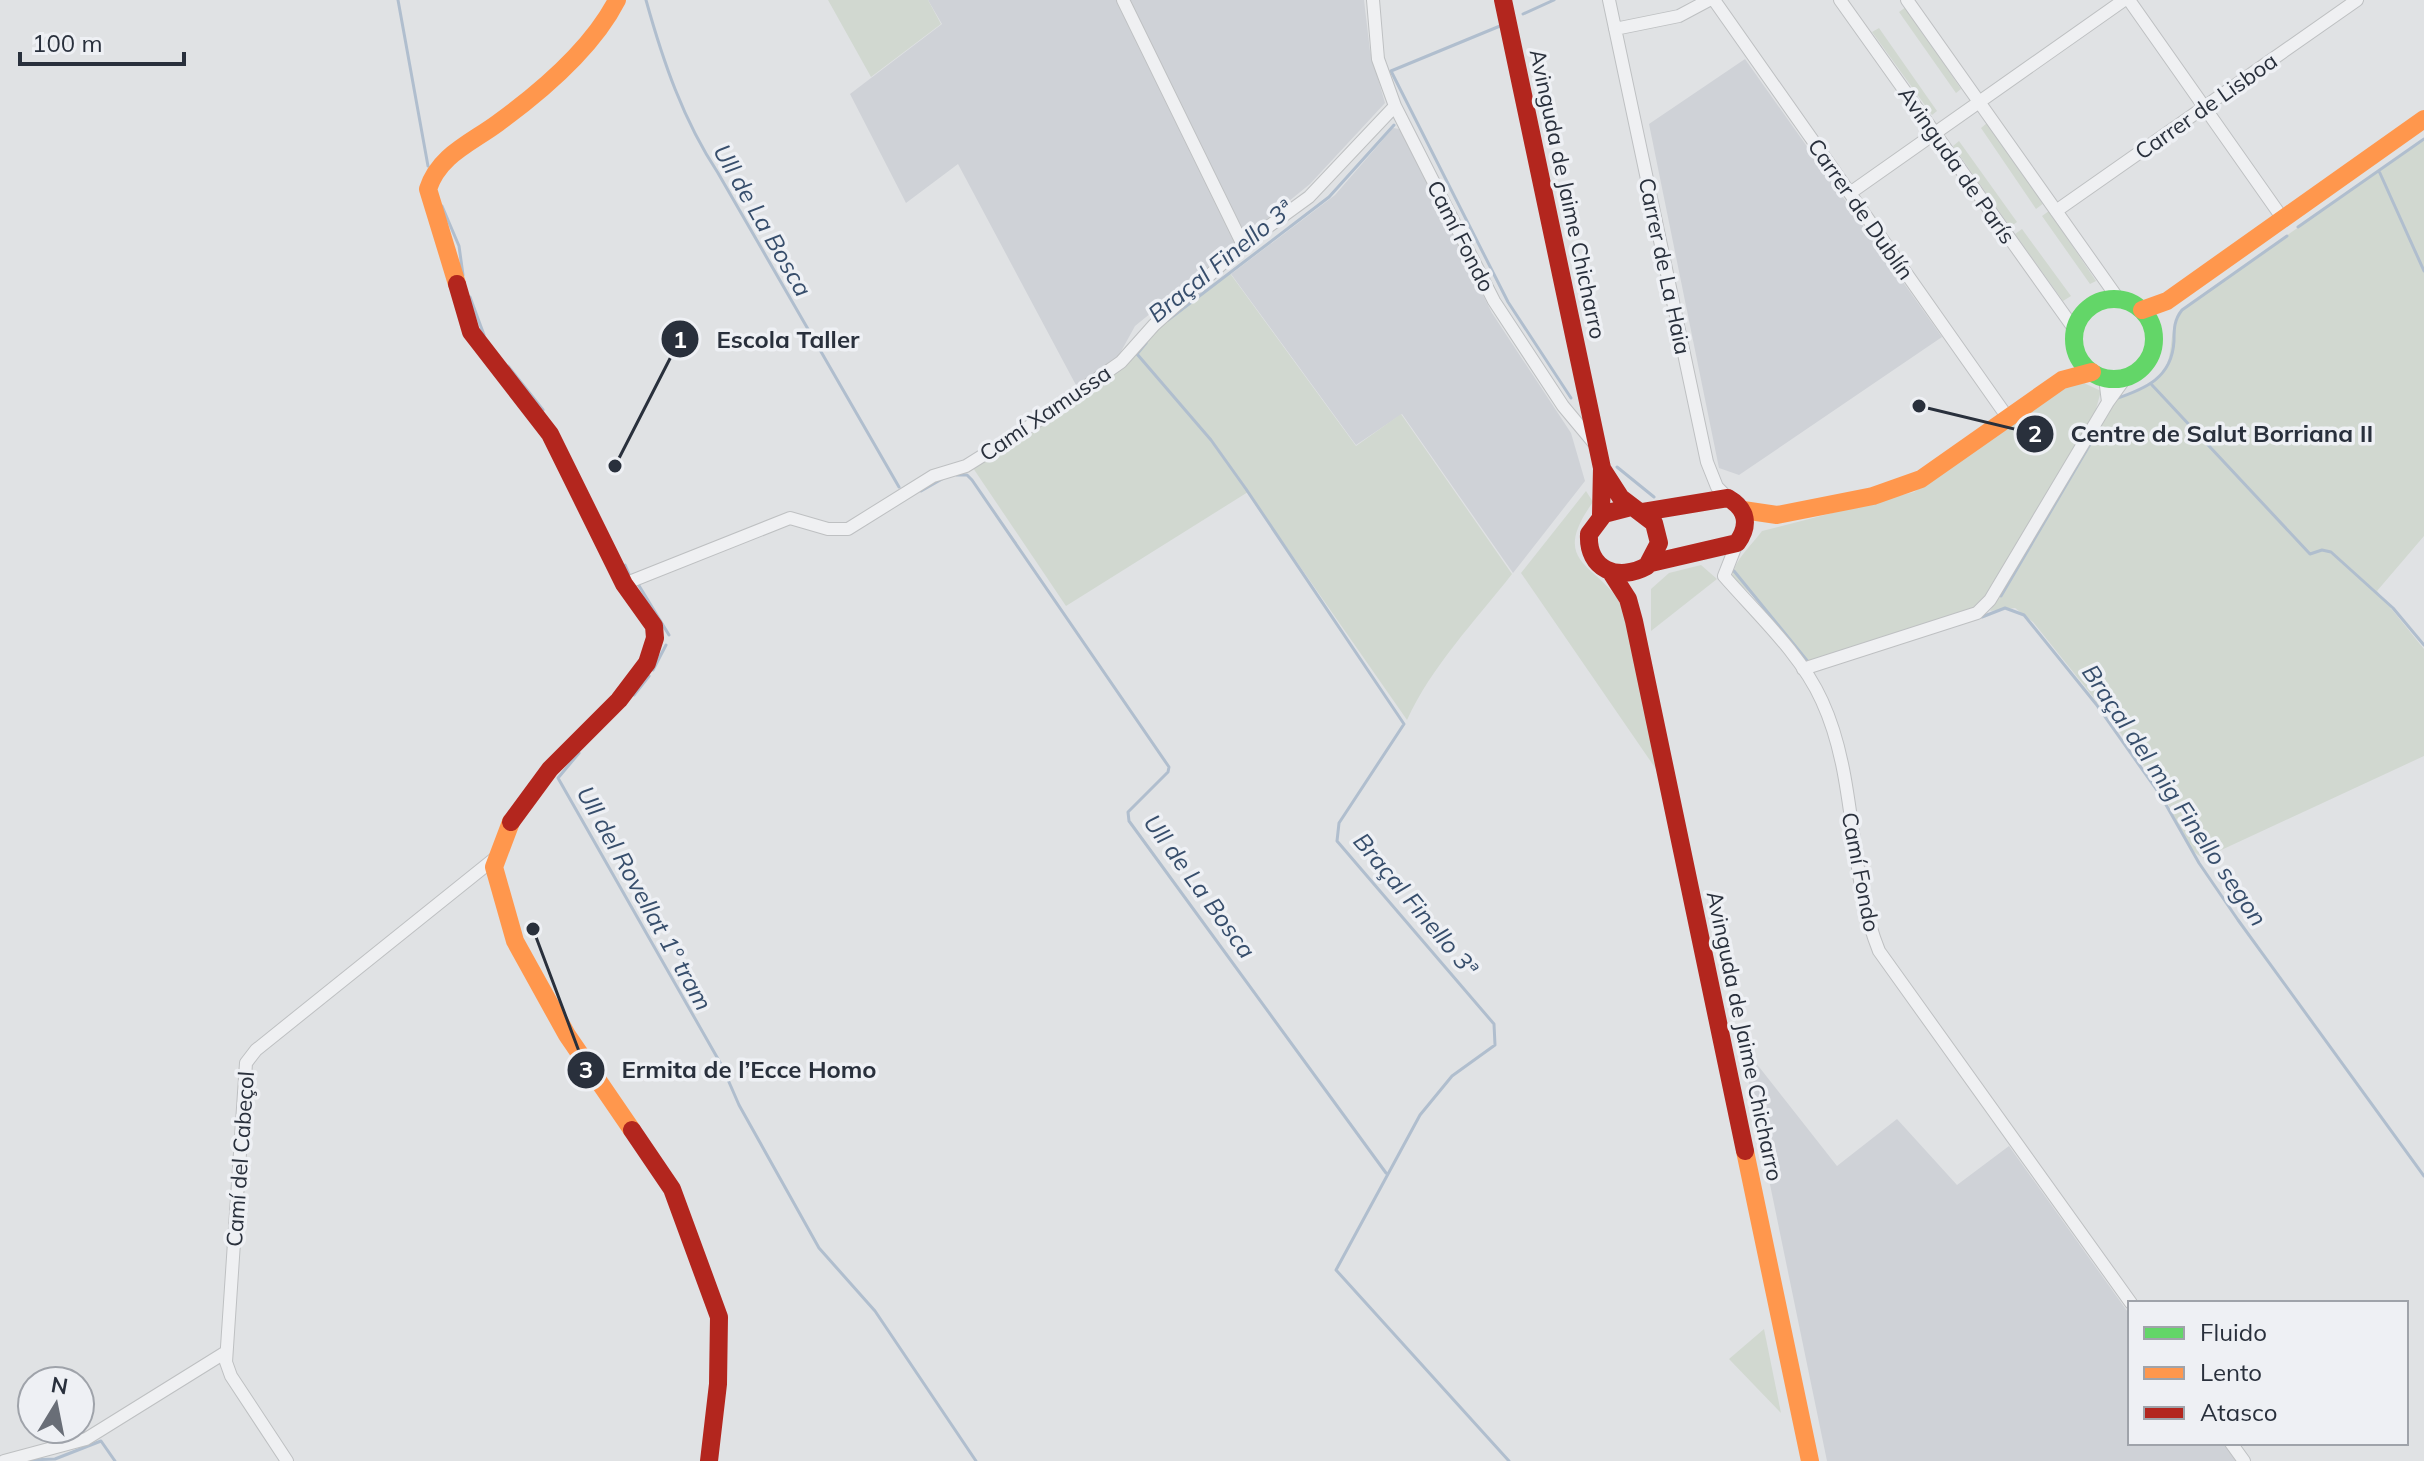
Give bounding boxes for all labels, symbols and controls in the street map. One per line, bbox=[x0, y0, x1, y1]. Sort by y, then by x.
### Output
scale bar bbox=[20, 16, 184, 66]
text: 100 m bbox=[32, 28, 103, 58]
street label: Avinguda de Jaime Chicharro bbox=[1524, 46, 1612, 342]
street label: Carrer de Lisboa bbox=[2129, 47, 2283, 165]
street label: Avinguda de París bbox=[1892, 81, 2022, 249]
street label: Carrer de Dublín bbox=[1802, 133, 1920, 285]
water label: Ull de La Bosca bbox=[707, 139, 819, 301]
street label: Carrer de La Haia bbox=[1633, 175, 1697, 357]
street label: Camí Fondo bbox=[1421, 176, 1501, 296]
water label: Braçal Finello 3ª bbox=[1142, 193, 1299, 328]
callout: Escola Taller bbox=[660, 315, 875, 363]
text: 1 bbox=[673, 324, 687, 354]
text: Escola Taller bbox=[717, 324, 860, 354]
street label: Camí Xamussa bbox=[974, 359, 1116, 467]
callout: Centre de Salut Borriana II bbox=[2015, 410, 2389, 458]
text: 2 bbox=[2028, 418, 2042, 448]
text: Centre de Salut Borriana II bbox=[2071, 418, 2373, 448]
water label: Braçal del mig Finello segon bbox=[2076, 658, 2274, 932]
water label: Ull del Rovellat 1º tram bbox=[571, 781, 719, 1015]
water label: Ull de La Bosca bbox=[1138, 808, 1262, 964]
street label: Camí Fondo bbox=[1836, 810, 1886, 934]
water label: Braçal Finello 3ª bbox=[1347, 826, 1485, 982]
street label: Avinguda de Jaime Chicharro bbox=[1701, 888, 1789, 1184]
callout: Ermita de l’Ecce Homo bbox=[566, 1046, 893, 1094]
text: 3 bbox=[579, 1054, 593, 1084]
text: Ermita de l’Ecce Homo bbox=[621, 1054, 877, 1084]
street label: Camí del Cabeçol bbox=[220, 1070, 260, 1248]
legend bbox=[2128, 1301, 2408, 1445]
text: Fluido bbox=[2200, 1317, 2267, 1347]
text: Lento bbox=[2200, 1357, 2262, 1387]
north arrow bbox=[16, 1365, 96, 1445]
text: N bbox=[49, 1370, 70, 1401]
text: Atasco bbox=[2200, 1397, 2277, 1427]

